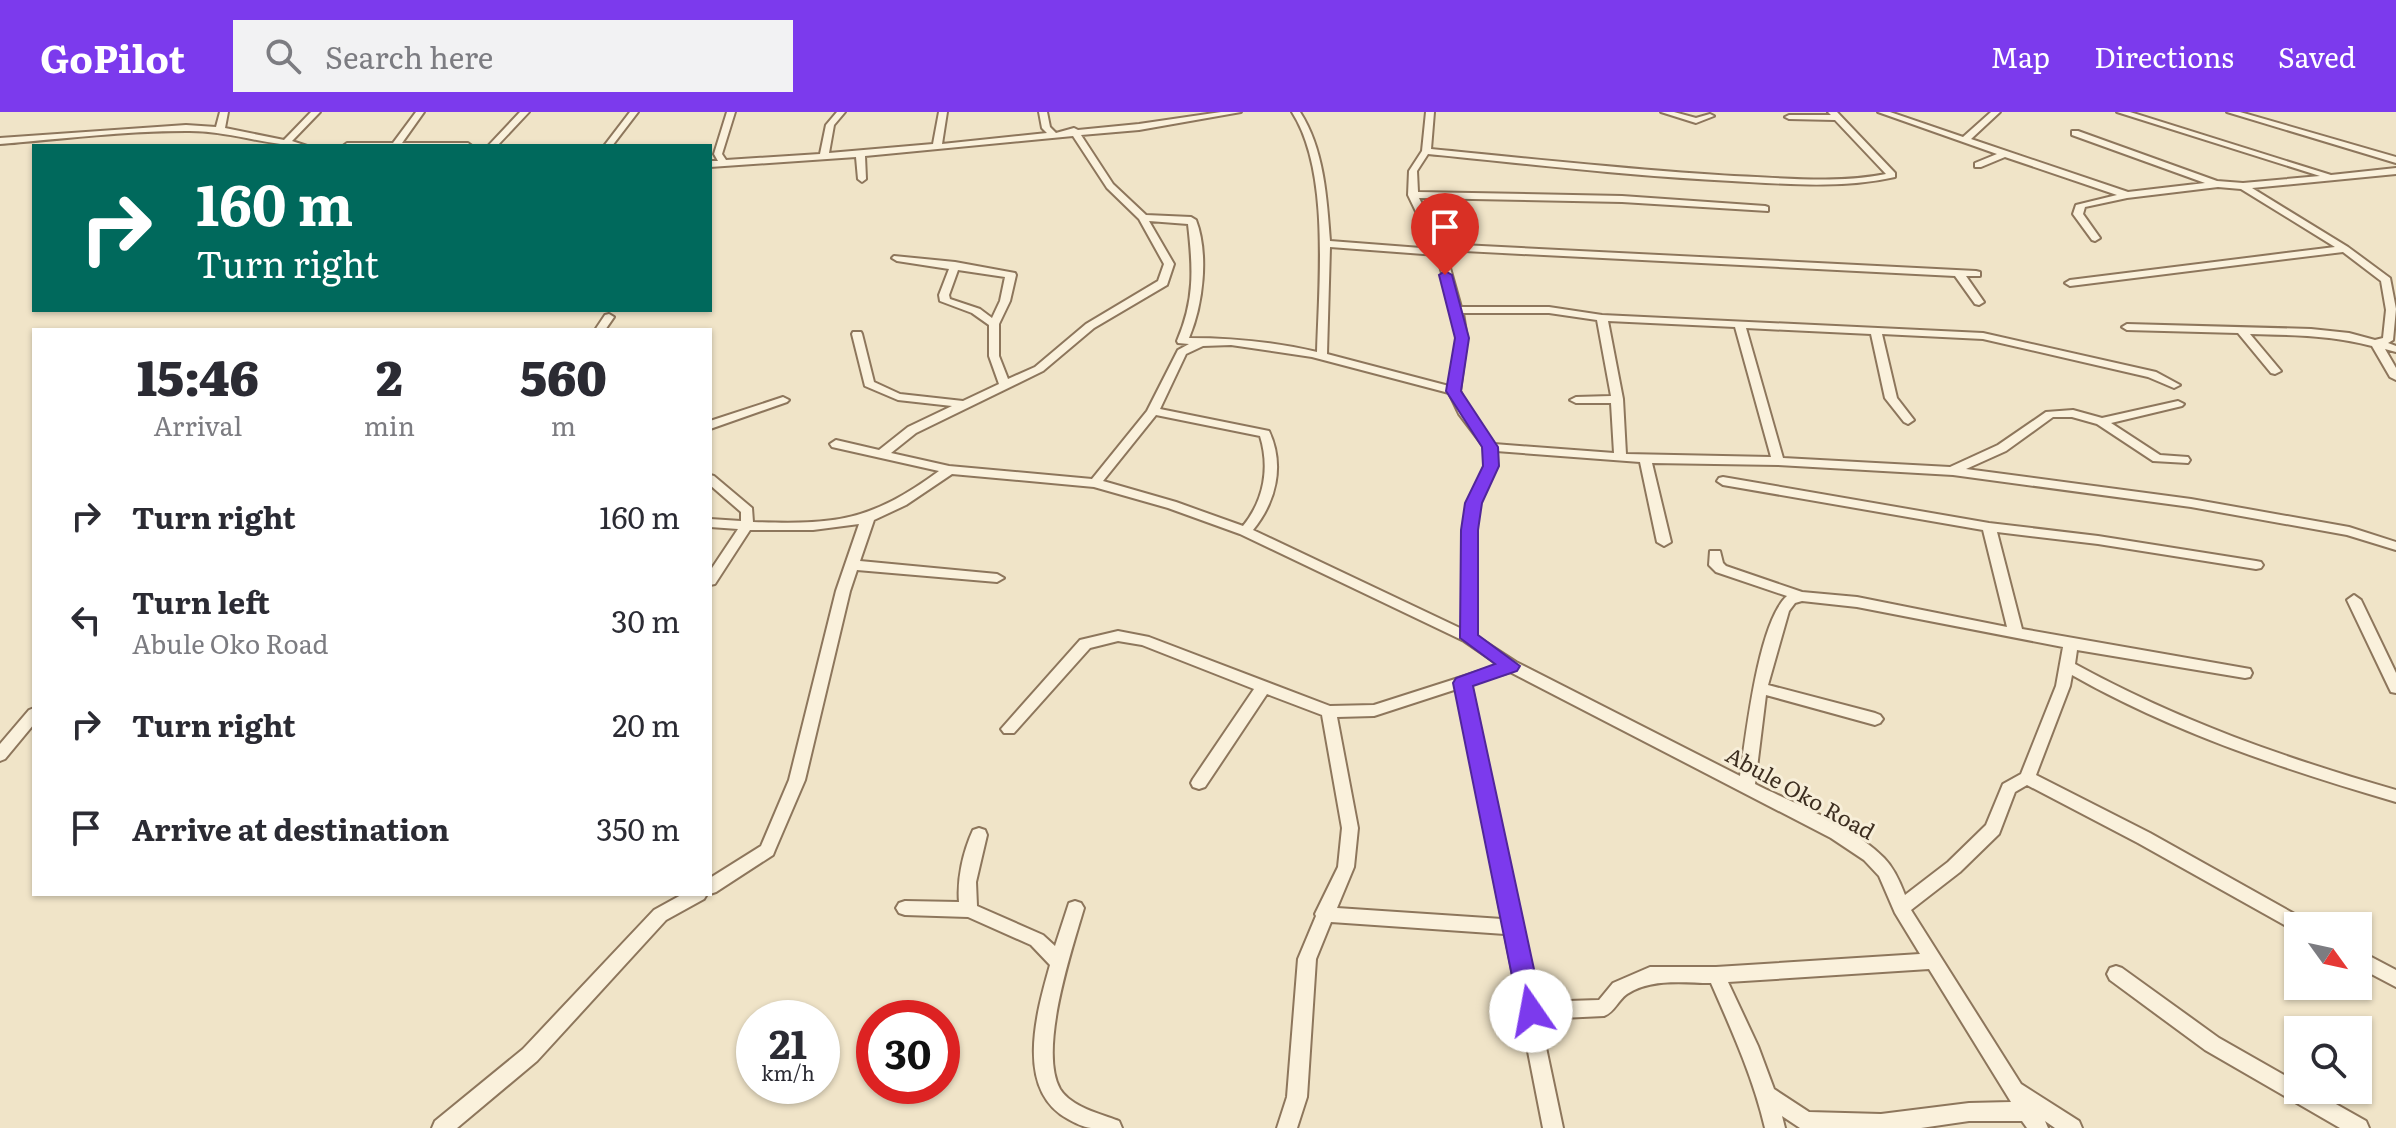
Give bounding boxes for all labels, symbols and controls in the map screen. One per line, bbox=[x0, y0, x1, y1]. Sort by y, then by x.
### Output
search box bbox=[233, 20, 793, 92]
text: GoPilot bbox=[40, 28, 185, 85]
icon: search bbox=[261, 34, 305, 78]
text: Search here bbox=[325, 34, 493, 78]
text: Map bbox=[1991, 35, 2050, 77]
text: Directions bbox=[2094, 35, 2234, 77]
text: Saved bbox=[2278, 35, 2356, 77]
text: 160 m bbox=[196, 160, 353, 243]
icon: right bbox=[64, 176, 168, 280]
pin bbox=[1411, 193, 1479, 275]
icon: arrive bbox=[1423, 205, 1467, 249]
text: Turn right bbox=[196, 236, 379, 289]
text: 15:46 bbox=[137, 340, 259, 411]
text: 2 bbox=[376, 340, 403, 411]
text: 560 bbox=[520, 340, 607, 411]
text: Arrival bbox=[154, 405, 242, 444]
text: min bbox=[364, 405, 415, 444]
text: m bbox=[551, 405, 576, 444]
icon: right bbox=[64, 494, 108, 538]
text: Turn right bbox=[132, 494, 296, 538]
text: 160 m bbox=[599, 494, 680, 538]
text: Turn left bbox=[132, 579, 270, 623]
icon: left bbox=[64, 598, 108, 642]
text: 30 m bbox=[611, 598, 680, 642]
text: Abule Oko Road bbox=[132, 623, 328, 662]
icon: right bbox=[64, 702, 108, 746]
text: Turn right bbox=[132, 702, 296, 746]
text: 20 m bbox=[612, 702, 680, 746]
street label: Abule Oko Road bbox=[1720, 737, 1882, 847]
icon: arrive bbox=[64, 806, 108, 850]
text: Arrive at destination bbox=[132, 806, 449, 850]
text: 350 m bbox=[596, 806, 680, 850]
north arrow bbox=[2284, 912, 2372, 1000]
map controls bbox=[2284, 912, 2372, 1104]
position arrow bbox=[1489, 969, 1573, 1053]
speed limit sign: 30 bbox=[856, 1000, 960, 1104]
text: 21 bbox=[769, 1012, 807, 1071]
button: search bbox=[2284, 1016, 2372, 1104]
text: km/h bbox=[761, 1057, 815, 1087]

